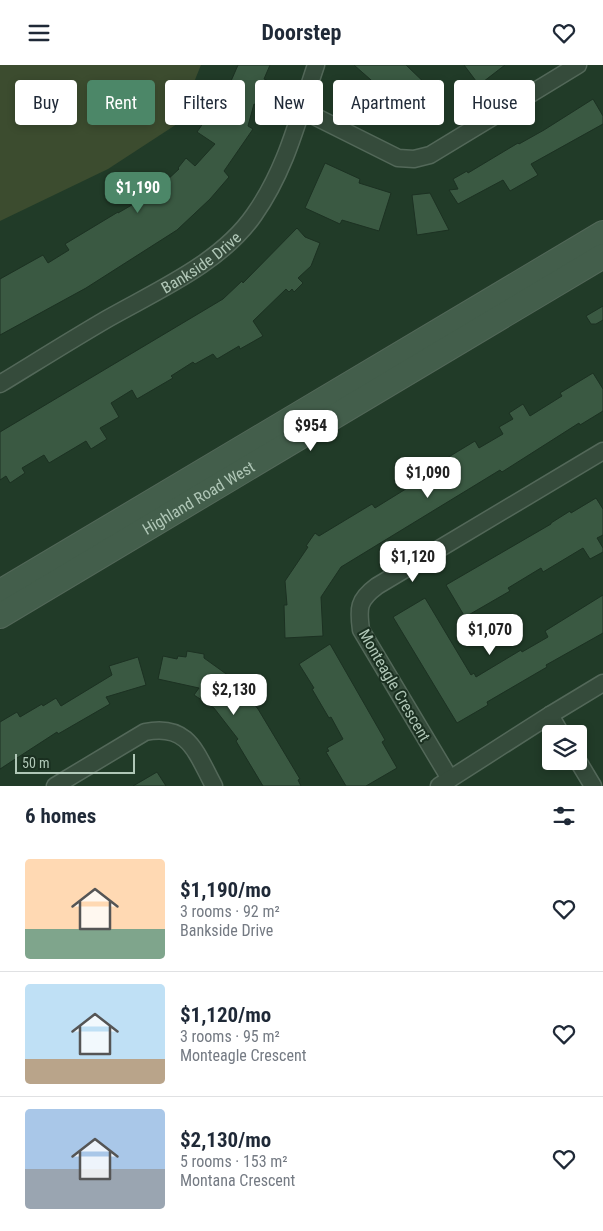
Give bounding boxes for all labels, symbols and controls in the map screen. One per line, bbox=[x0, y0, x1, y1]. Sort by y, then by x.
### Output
icon: menu bbox=[25, 19, 53, 47]
icon: heart bbox=[550, 19, 578, 47]
text: Doorstep bbox=[262, 20, 341, 45]
chip: Buy bbox=[15, 80, 77, 125]
chip: Rent bbox=[87, 80, 155, 125]
chip: Filters bbox=[165, 80, 245, 125]
chip: New bbox=[255, 80, 323, 125]
chip: Apartment bbox=[333, 80, 444, 125]
chip: House bbox=[454, 80, 535, 125]
pin: $1,190 bbox=[97, 171, 179, 214]
text: $1,190 bbox=[116, 178, 160, 197]
street label: Bankside Drive bbox=[158, 228, 245, 297]
pin: $954 bbox=[281, 409, 341, 452]
text: $954 bbox=[295, 416, 327, 435]
street label: Highland Road West bbox=[139, 457, 258, 539]
pin: $1,090 bbox=[387, 457, 469, 499]
text: $1,090 bbox=[406, 463, 450, 482]
pin: $1,120 bbox=[372, 541, 454, 583]
text: $1,120 bbox=[391, 547, 435, 566]
pin: $1,070 bbox=[449, 613, 531, 656]
text: $1,070 bbox=[468, 620, 512, 639]
street label: Monteagle Crescent bbox=[355, 626, 435, 745]
pin: $2,130 bbox=[193, 673, 275, 716]
text: $2,130 bbox=[212, 680, 256, 699]
map controls bbox=[542, 725, 587, 770]
button: layers bbox=[542, 725, 587, 770]
scale bar bbox=[15, 751, 135, 774]
text: 50 m bbox=[22, 755, 50, 771]
icon: filters bbox=[550, 802, 578, 830]
text: 6 homes bbox=[25, 804, 96, 828]
text: $1,190/mo bbox=[180, 878, 271, 902]
icon: home bbox=[65, 879, 125, 939]
icon: heart bbox=[550, 895, 578, 923]
text: 3 rooms · 92 m² bbox=[180, 902, 280, 921]
text: Bankside Drive bbox=[180, 921, 273, 940]
text: $1,120/mo bbox=[180, 1003, 271, 1027]
icon: home bbox=[65, 1004, 125, 1064]
icon: heart bbox=[550, 1020, 578, 1048]
text: 3 rooms · 95 m² bbox=[180, 1027, 280, 1046]
text: Monteagle Crescent bbox=[180, 1046, 306, 1065]
text: $2,130/mo bbox=[180, 1128, 271, 1152]
icon: home bbox=[65, 1129, 125, 1189]
icon: heart bbox=[550, 1145, 578, 1173]
text: 5 rooms · 153 m² bbox=[180, 1152, 288, 1171]
text: Montana Crescent bbox=[180, 1171, 295, 1190]

